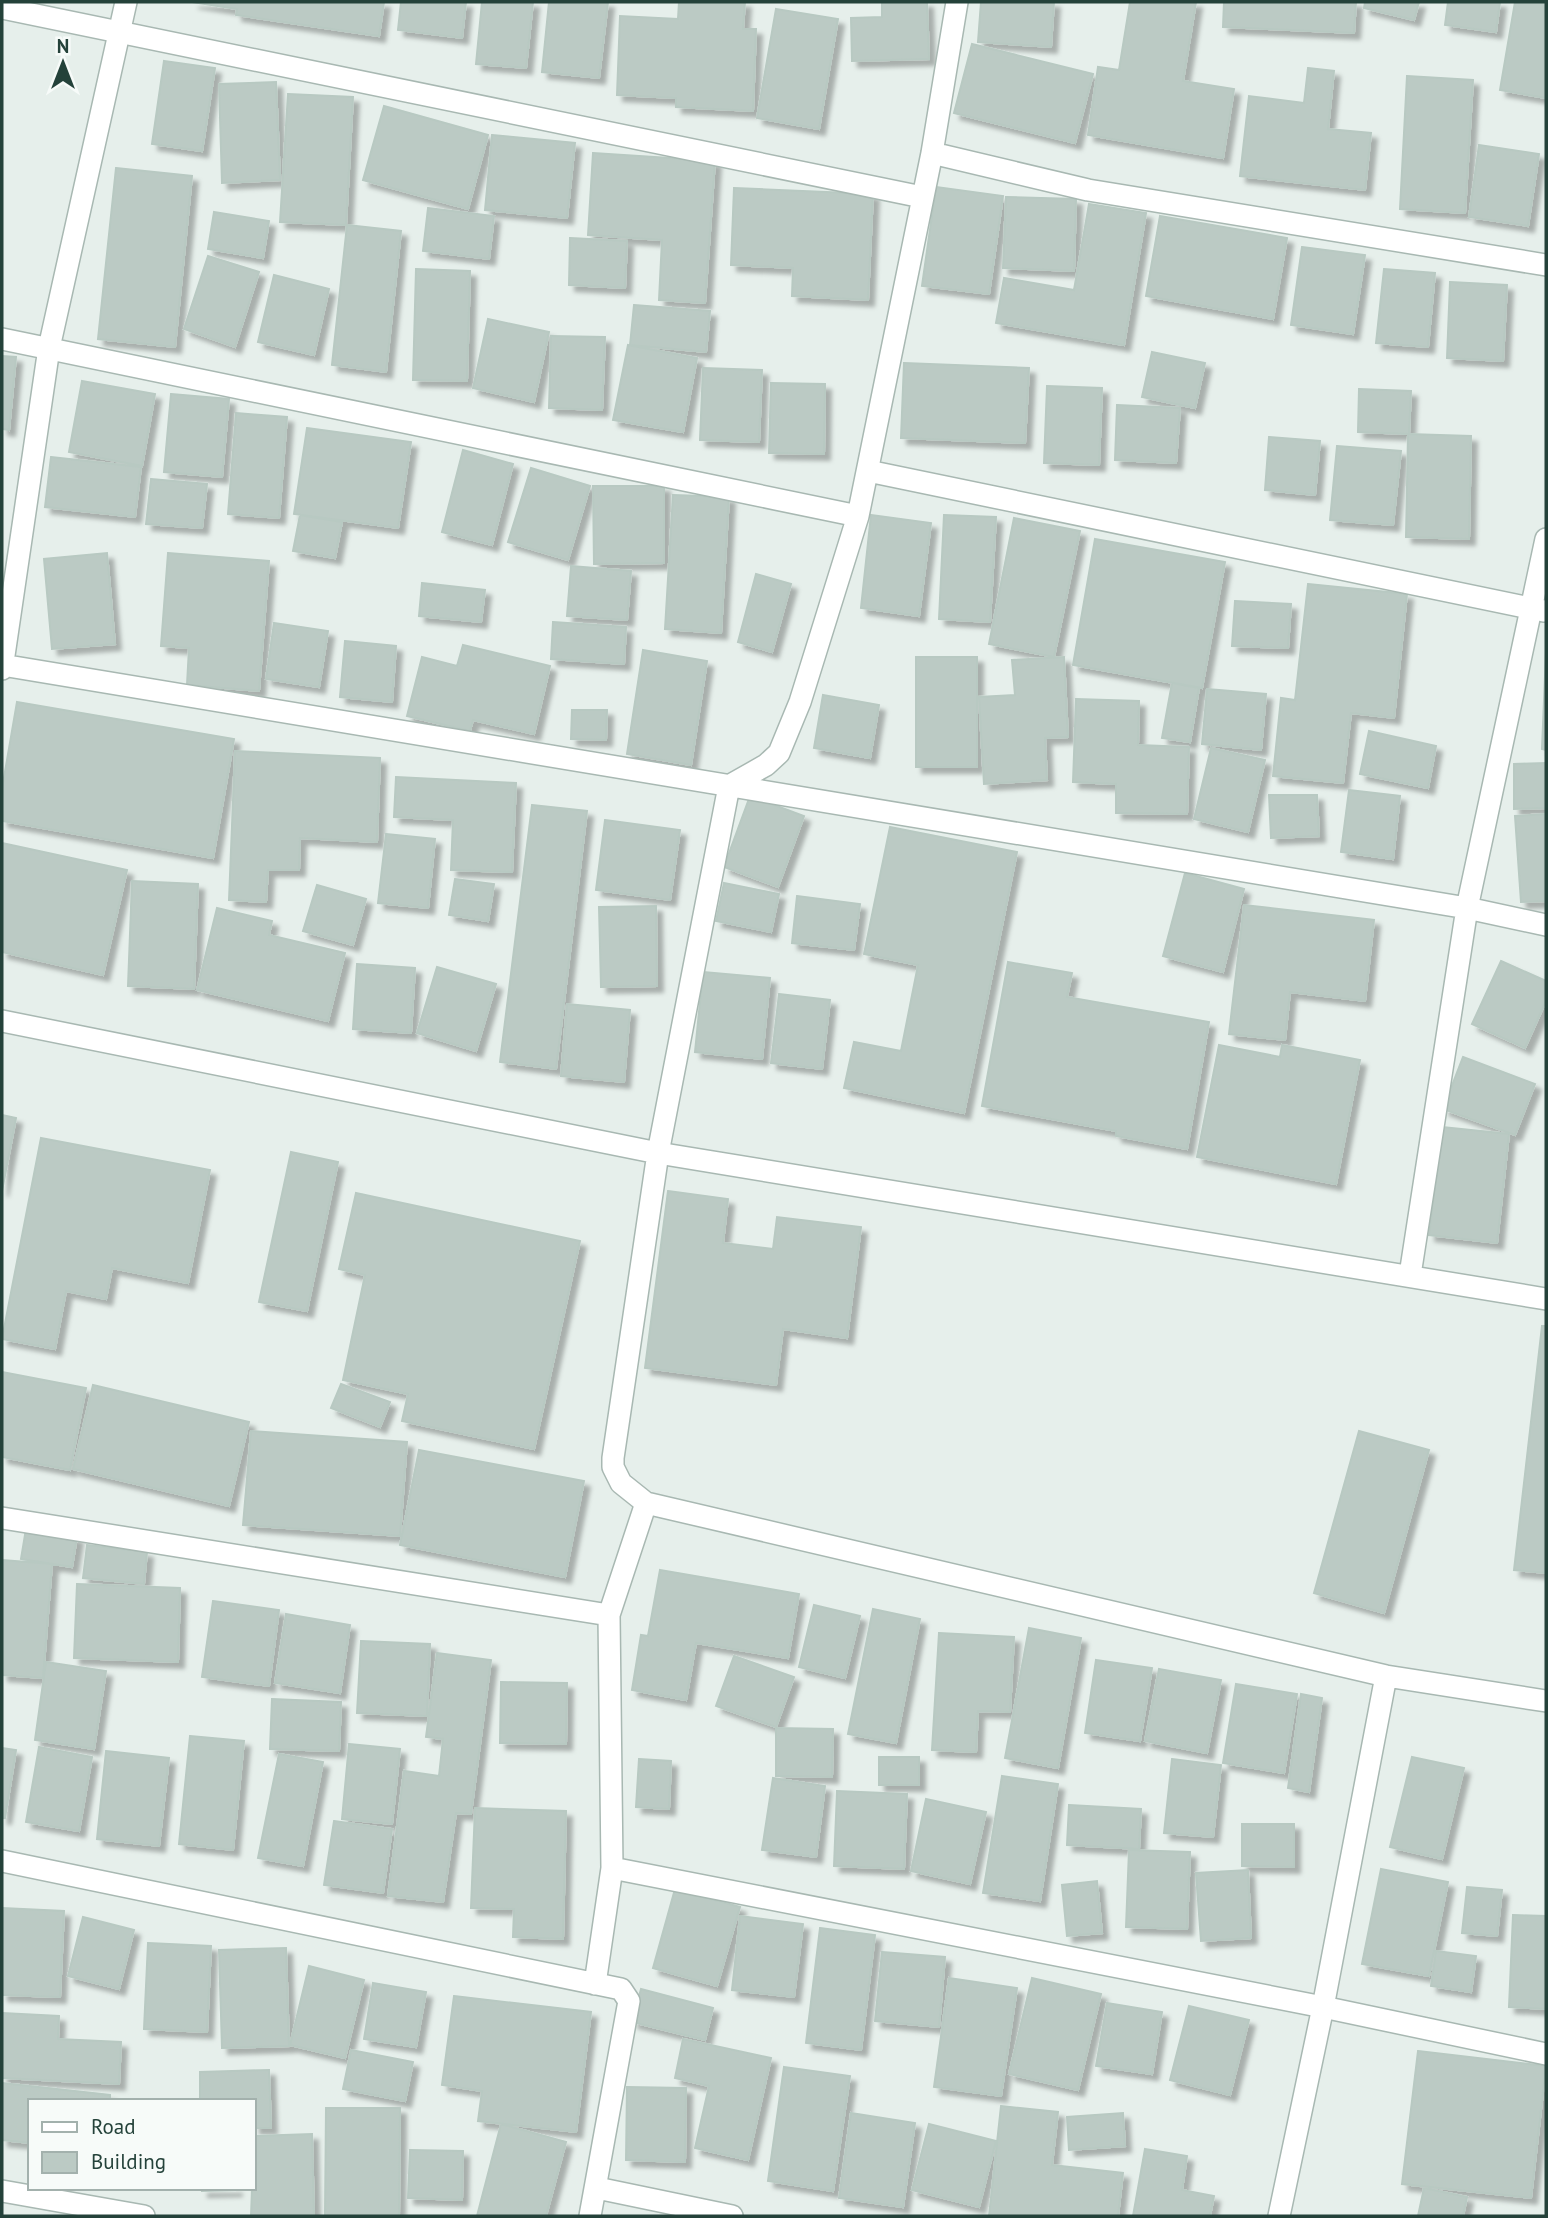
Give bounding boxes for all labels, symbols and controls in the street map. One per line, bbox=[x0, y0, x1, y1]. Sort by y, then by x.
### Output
north arrow bbox=[28, 28, 98, 98]
text: N bbox=[57, 34, 69, 58]
legend bbox=[28, 2099, 256, 2190]
text: Road bbox=[91, 2113, 135, 2140]
text: Building bbox=[91, 2148, 166, 2175]

